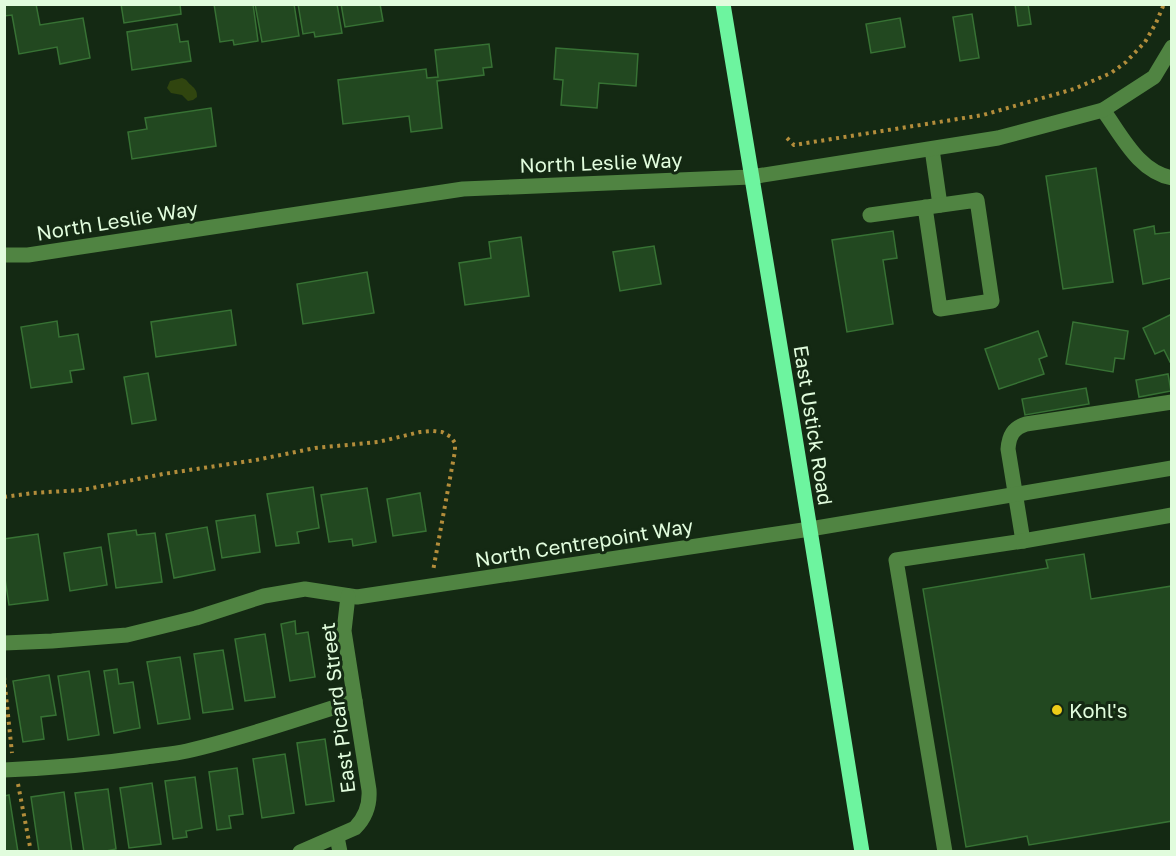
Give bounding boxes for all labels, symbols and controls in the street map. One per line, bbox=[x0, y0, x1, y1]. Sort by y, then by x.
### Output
street label: North Leslie Way bbox=[519, 147, 683, 177]
street label: North Leslie Way bbox=[35, 195, 199, 245]
street label: East Ustick Road bbox=[790, 343, 838, 507]
street label: North Centrepoint Way bbox=[473, 513, 695, 571]
street label: East Picard Street bbox=[315, 621, 359, 795]
place label: Kohl's bbox=[1069, 698, 1127, 722]
marker: Kohl's bbox=[1050, 703, 1064, 717]

